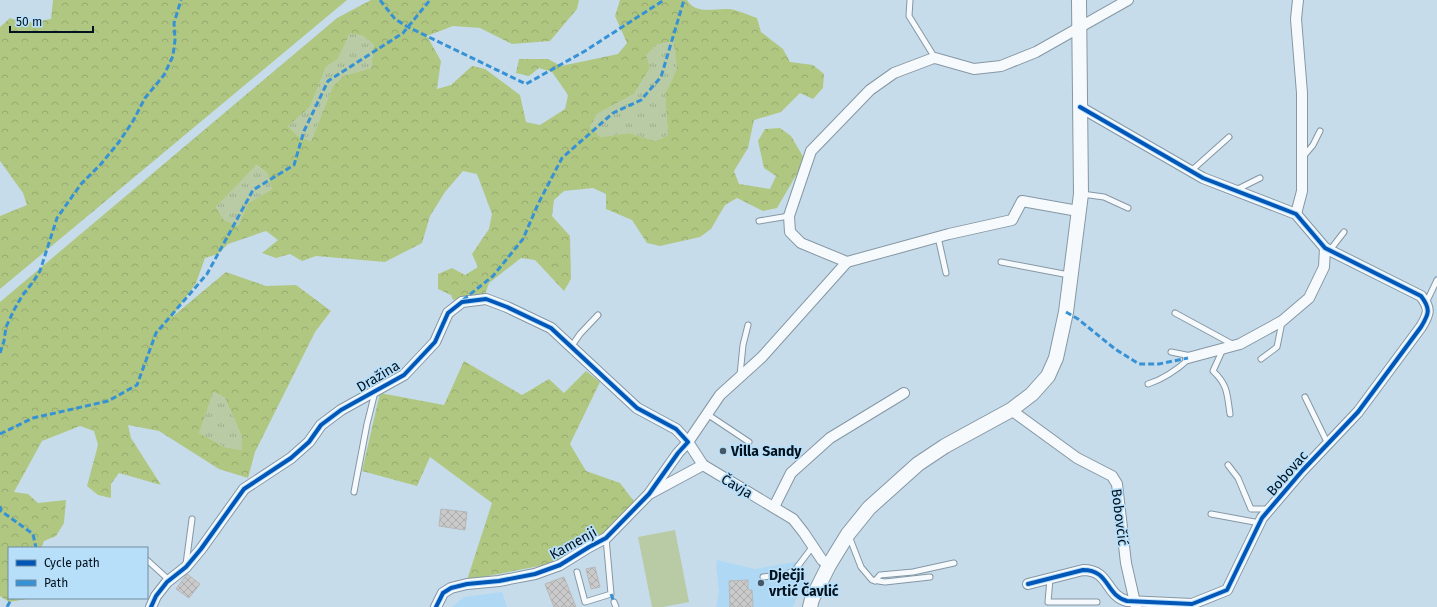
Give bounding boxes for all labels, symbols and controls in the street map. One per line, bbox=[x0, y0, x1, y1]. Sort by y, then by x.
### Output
scale bar bbox=[10, 8, 93, 34]
text: 50 m bbox=[16, 15, 42, 29]
street label: Dražina bbox=[354, 357, 403, 396]
place label: Villa Sandy bbox=[730, 443, 802, 460]
marker: Villa Sandy bbox=[718, 446, 728, 456]
street label: Bobovac bbox=[1263, 447, 1312, 499]
street label: Čavja bbox=[718, 470, 756, 502]
street label: Bobovčić bbox=[1108, 488, 1131, 547]
street label: Kamenji bbox=[547, 524, 600, 563]
legend bbox=[8, 547, 148, 599]
text: Cycle path bbox=[44, 556, 100, 570]
place label: Dječji vrtić Čavlić bbox=[768, 567, 839, 600]
text: Path bbox=[44, 576, 68, 590]
marker: Dječji vrtić Čavlić bbox=[756, 578, 766, 588]

